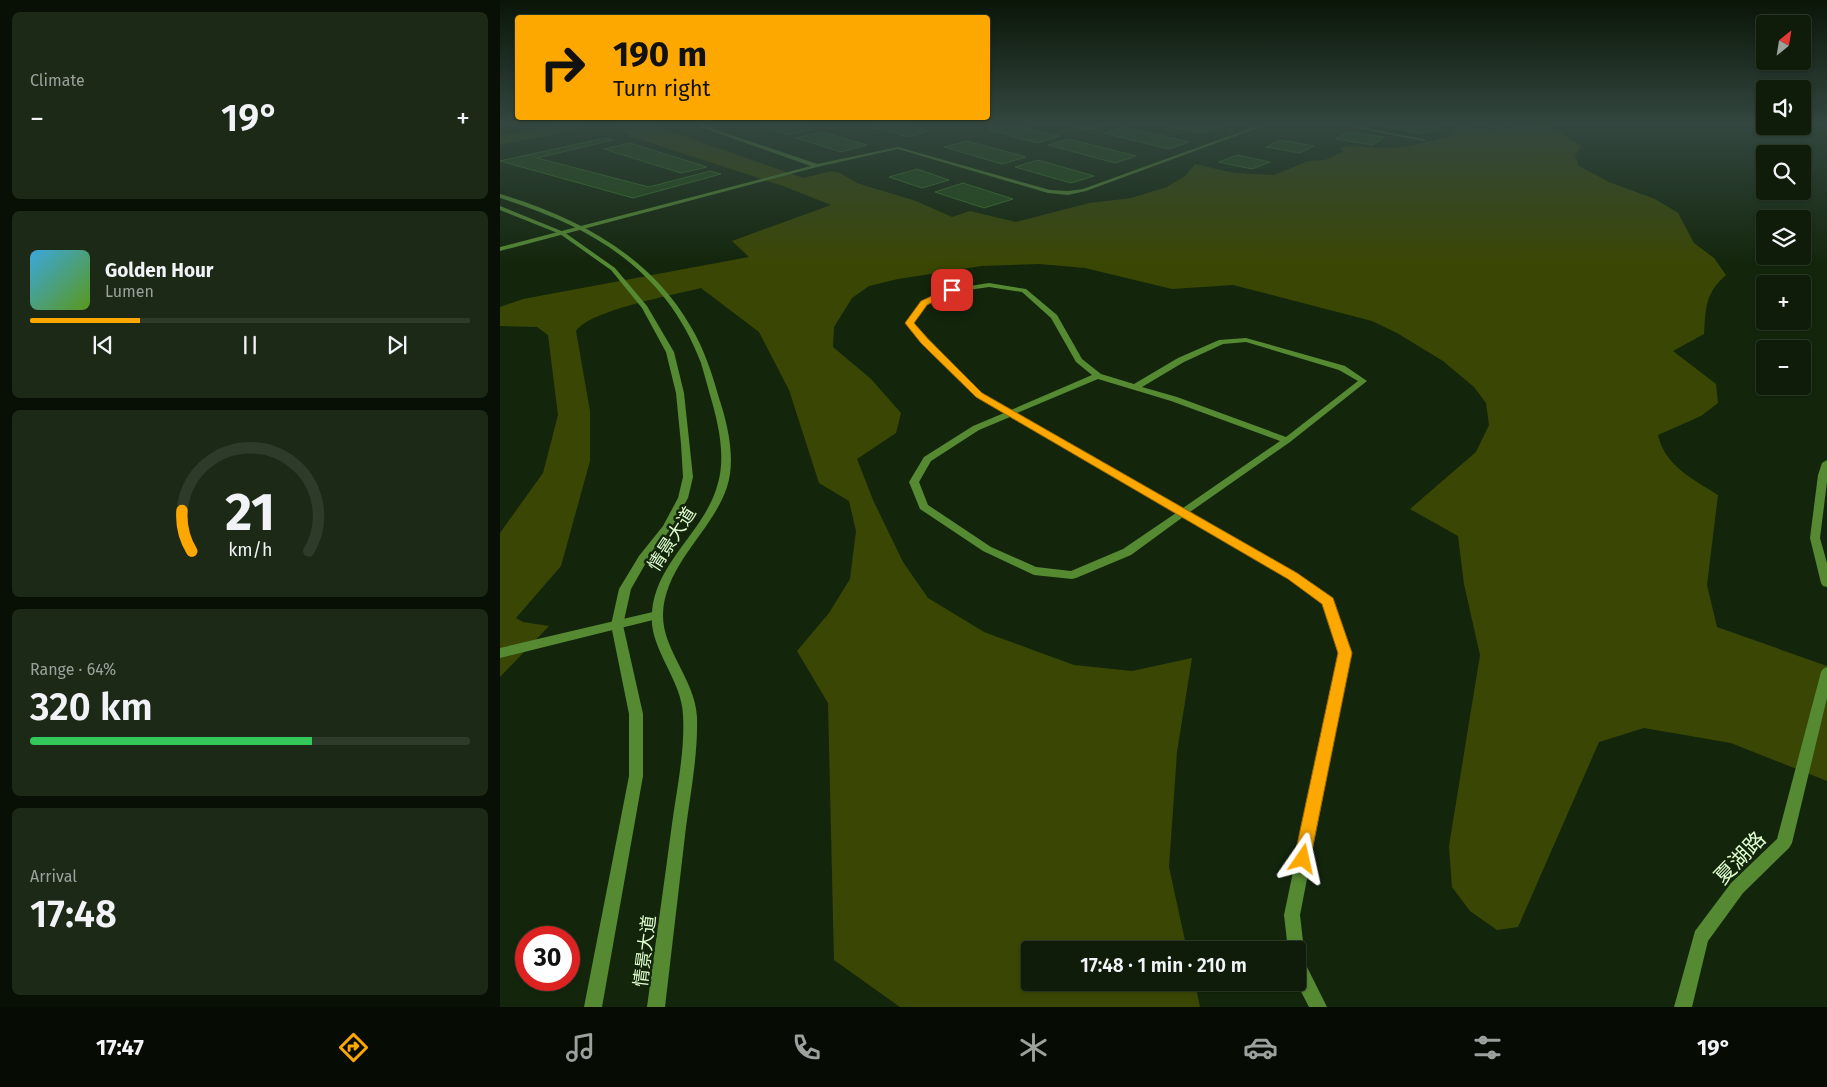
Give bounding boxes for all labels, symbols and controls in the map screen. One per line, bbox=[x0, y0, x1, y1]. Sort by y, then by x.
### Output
north arrow bbox=[1756, 15, 1811, 70]
map controls bbox=[1756, 15, 1811, 395]
text: 190 m bbox=[613, 33, 707, 75]
icon: right bbox=[530, 35, 595, 100]
text: Climate bbox=[30, 71, 85, 90]
text: Turn right bbox=[613, 75, 710, 102]
button: sound bbox=[1756, 80, 1811, 135]
text: 19° bbox=[221, 95, 279, 141]
text: − bbox=[30, 102, 44, 135]
text: + bbox=[456, 102, 470, 135]
button: search bbox=[1756, 145, 1811, 200]
button: layers bbox=[1756, 210, 1811, 265]
text: Golden Hour bbox=[105, 259, 214, 282]
pin bbox=[931, 269, 973, 311]
button: + bbox=[1756, 275, 1811, 330]
icon: arrive bbox=[938, 276, 966, 304]
text: Lumen bbox=[105, 282, 154, 301]
icon: previous bbox=[89, 331, 117, 359]
icon: pause bbox=[236, 331, 264, 359]
icon: next bbox=[383, 331, 411, 359]
button: − bbox=[1756, 340, 1811, 395]
text: 21 bbox=[225, 481, 275, 544]
street label: 情景大道 bbox=[643, 503, 701, 575]
text: km/h bbox=[228, 539, 272, 561]
text: Range · 64% bbox=[30, 660, 116, 679]
text: 320 km bbox=[30, 684, 153, 730]
street label: 夏湖路 bbox=[1709, 826, 1771, 890]
position arrow bbox=[1276, 832, 1328, 884]
text: Arrival bbox=[30, 867, 77, 886]
text: 17:48 bbox=[30, 891, 117, 937]
street label: 情景大道 bbox=[630, 914, 660, 988]
speed limit sign: 30 bbox=[515, 926, 580, 991]
text: 17:48 · 1 min · 210 m bbox=[1080, 954, 1247, 977]
icon: directions bbox=[336, 1030, 371, 1065]
icon: music bbox=[563, 1030, 598, 1065]
icon: phone bbox=[789, 1030, 824, 1065]
icon: climate bbox=[1016, 1030, 1051, 1065]
icon: car bbox=[1243, 1030, 1278, 1065]
icon: filters bbox=[1470, 1030, 1505, 1065]
text: 17:47 bbox=[96, 1034, 144, 1061]
text: 19° bbox=[1697, 1034, 1731, 1061]

